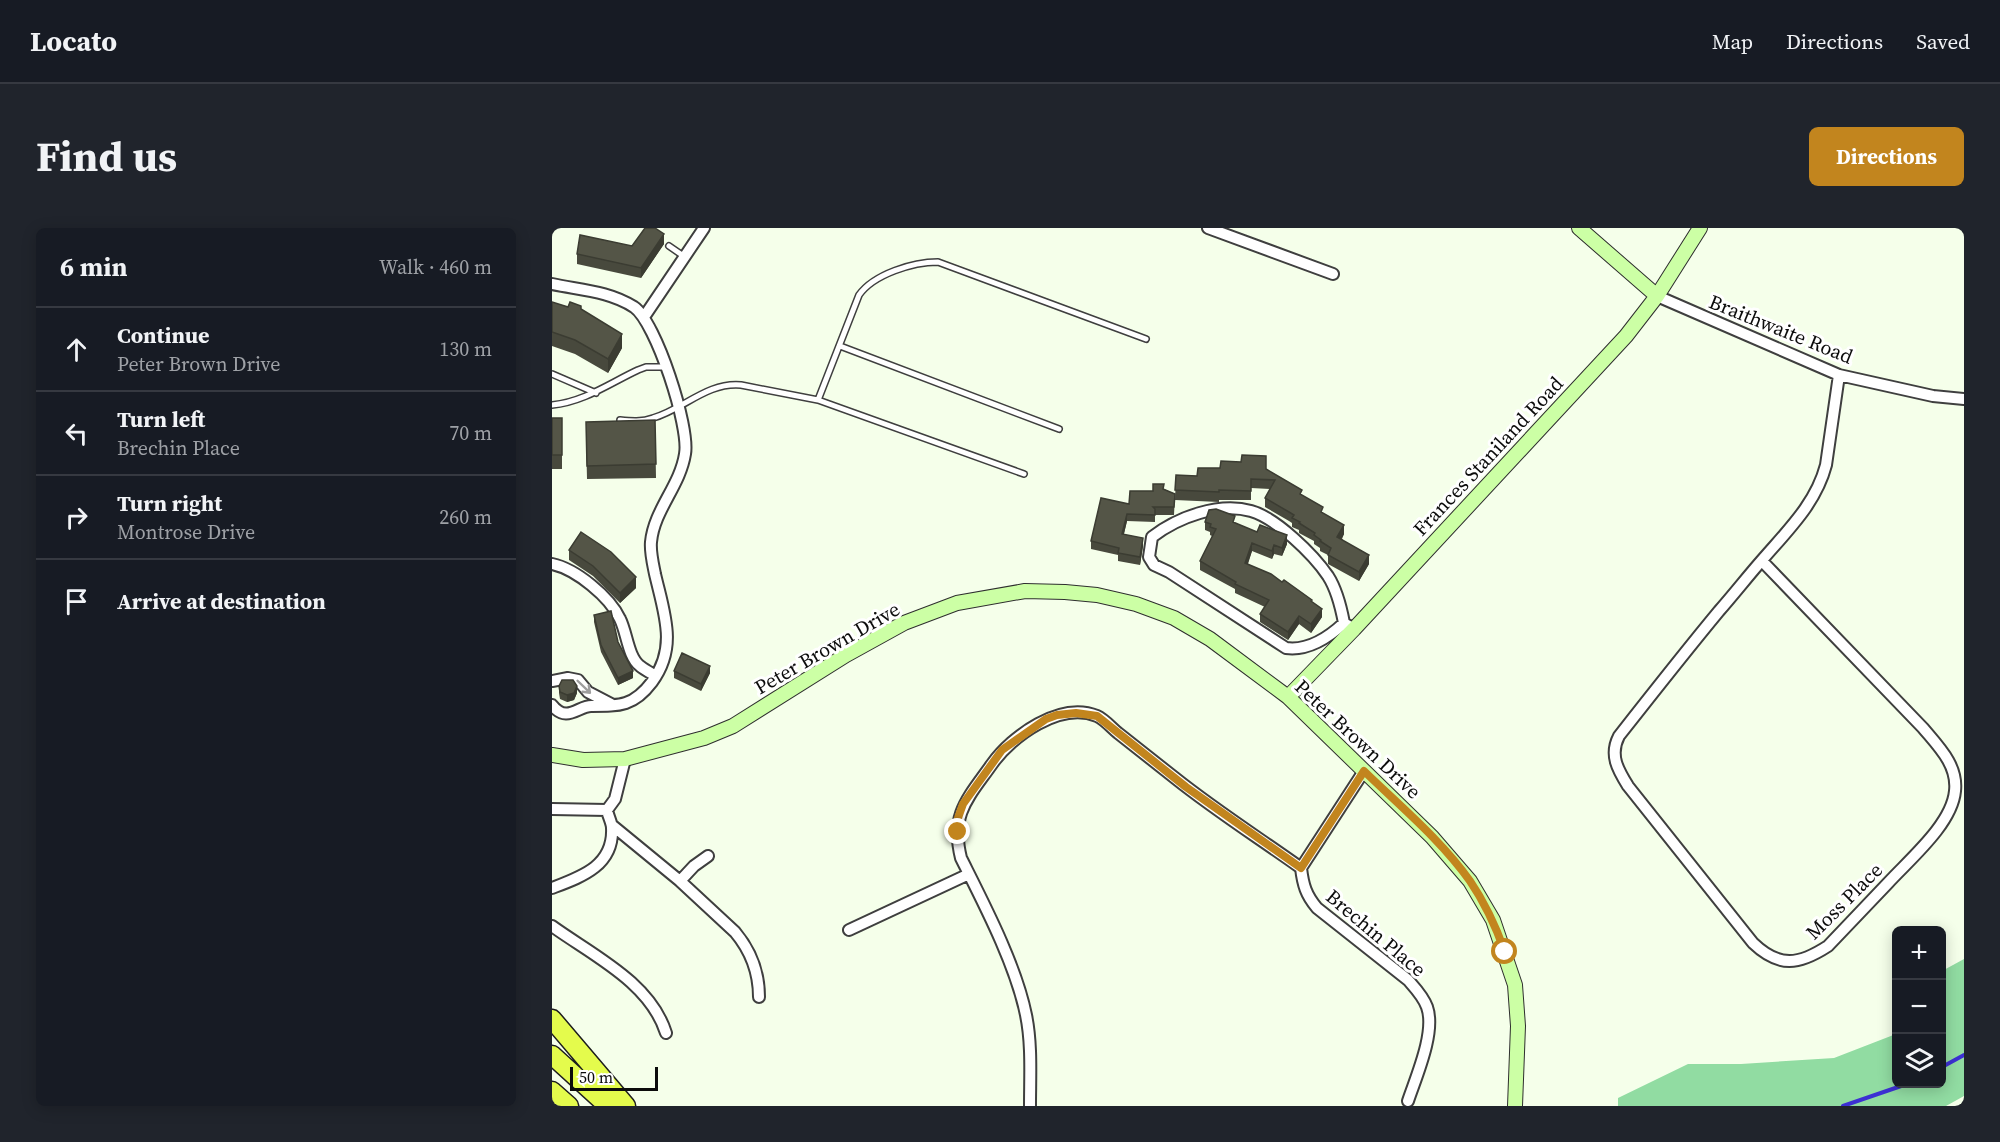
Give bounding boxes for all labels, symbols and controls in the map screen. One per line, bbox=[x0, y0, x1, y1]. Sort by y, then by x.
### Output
text: Locato bbox=[30, 22, 117, 60]
text: Map bbox=[1712, 27, 1753, 56]
text: Directions bbox=[1786, 27, 1883, 56]
text: Saved bbox=[1916, 27, 1970, 56]
text: Find us bbox=[36, 127, 177, 185]
button: Directions bbox=[1809, 127, 1964, 186]
text: 6 min bbox=[60, 249, 127, 285]
text: Walk · 460 m bbox=[379, 253, 492, 281]
street label: Braithwaite Road bbox=[1705, 287, 1858, 371]
text: Continue bbox=[117, 320, 210, 350]
icon: ahead bbox=[60, 333, 93, 366]
text: 130 m bbox=[439, 335, 492, 363]
text: Peter Brown Drive bbox=[117, 350, 281, 378]
street label: Frances Staniland Road bbox=[1407, 370, 1570, 542]
text: Turn left bbox=[117, 404, 205, 434]
icon: left bbox=[60, 417, 93, 450]
text: 70 m bbox=[449, 419, 492, 447]
text: Brechin Place bbox=[117, 434, 240, 462]
text: Turn right bbox=[117, 488, 222, 518]
icon: right bbox=[60, 501, 93, 534]
text: 260 m bbox=[439, 503, 492, 531]
text: Montrose Drive bbox=[117, 518, 255, 546]
icon: arrive bbox=[60, 585, 93, 618]
text: Arrive at destination bbox=[117, 586, 326, 616]
street label: Peter Brown Drive bbox=[749, 595, 905, 701]
street label: Peter Brown Drive bbox=[1289, 673, 1427, 805]
one-way arrow bbox=[576, 679, 591, 694]
route end bbox=[944, 818, 970, 844]
street label: Moss Place bbox=[1799, 856, 1889, 946]
street label: Brechin Place bbox=[1320, 883, 1432, 983]
map controls bbox=[1892, 926, 1946, 1088]
button: + bbox=[1892, 926, 1946, 980]
route start bbox=[1491, 938, 1517, 964]
button: − bbox=[1892, 980, 1946, 1034]
button: layers bbox=[1892, 1034, 1946, 1088]
scale bar bbox=[570, 1064, 658, 1092]
text: 50 m bbox=[579, 1066, 613, 1088]

